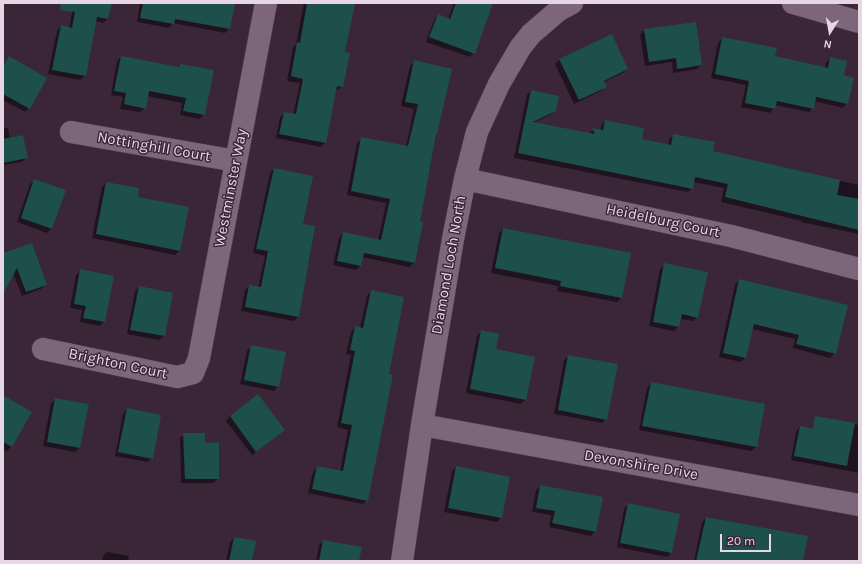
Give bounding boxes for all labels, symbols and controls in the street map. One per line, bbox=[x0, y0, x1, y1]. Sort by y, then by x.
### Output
north arrow bbox=[810, 12, 850, 52]
text: N bbox=[823, 37, 833, 51]
street label: Westminster Way bbox=[211, 127, 251, 249]
street label: Nottinghill Court bbox=[96, 128, 212, 166]
street label: Diamond Loch North bbox=[428, 194, 470, 336]
street label: Heidelburg Court bbox=[605, 200, 721, 242]
street label: Brighton Court bbox=[67, 345, 169, 383]
street label: Devonshire Drive bbox=[583, 446, 699, 484]
scale bar bbox=[722, 526, 773, 552]
text: 20 m bbox=[727, 534, 755, 548]

